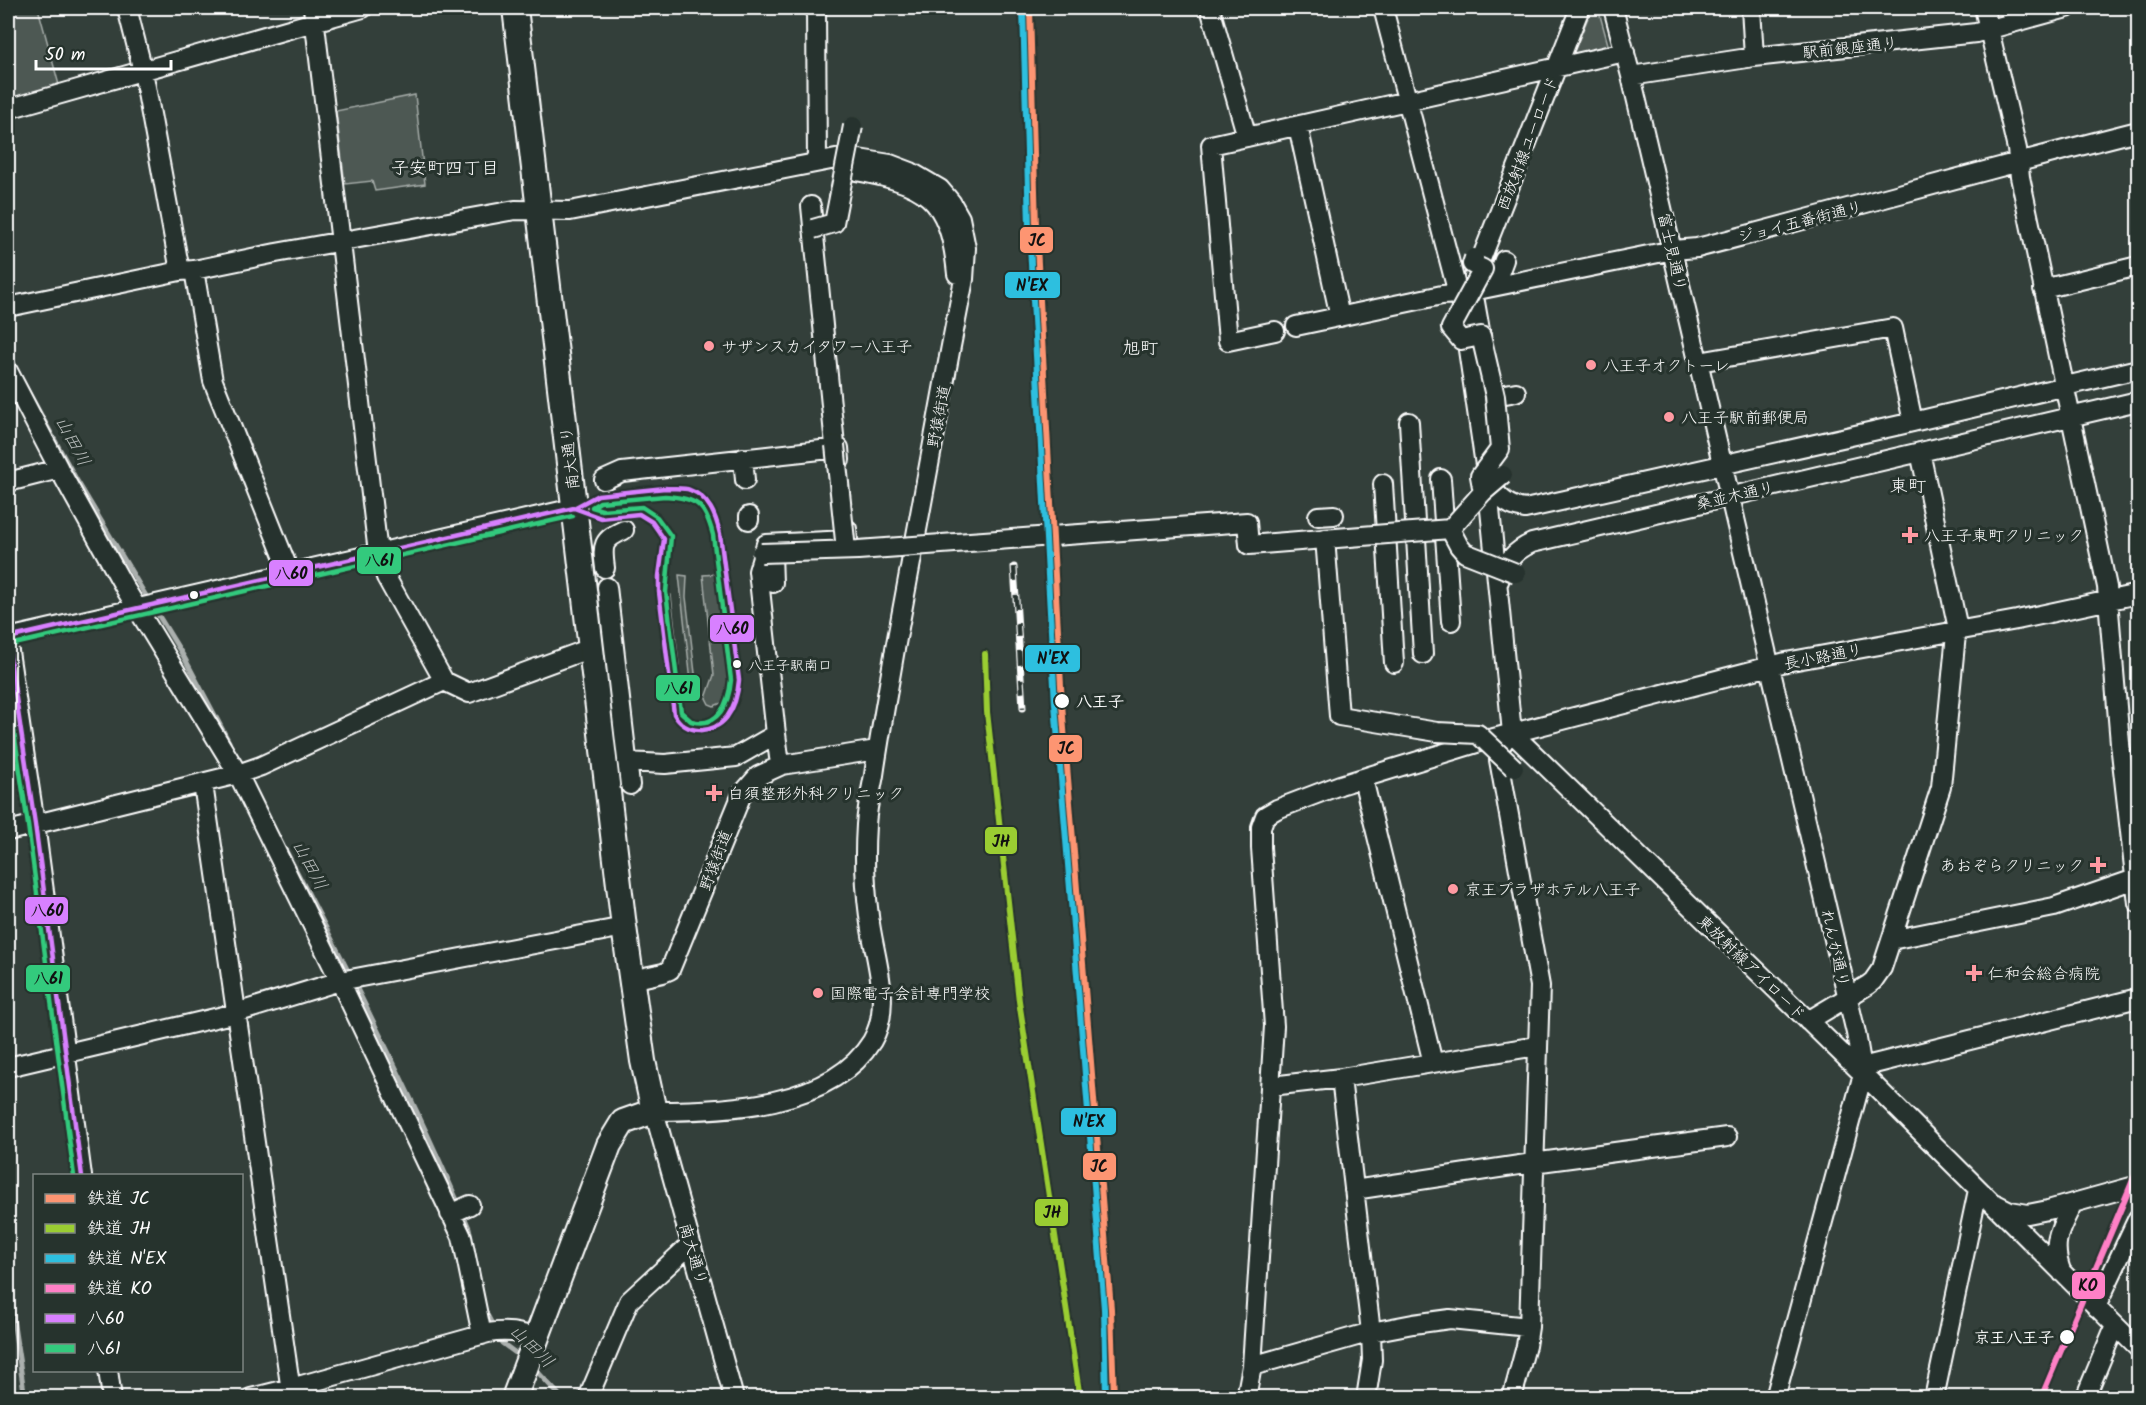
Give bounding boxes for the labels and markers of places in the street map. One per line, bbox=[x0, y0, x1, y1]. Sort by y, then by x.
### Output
place label: サザンスカイタワー八王子 bbox=[721, 335, 912, 360]
marker: サザンスカイタワー八王子 bbox=[702, 339, 716, 353]
place label: 八王子オクトーレ bbox=[1603, 354, 1730, 379]
marker: 八王子オクトーレ bbox=[1584, 358, 1598, 372]
place label: 八王子駅前郵便局 bbox=[1681, 406, 1809, 431]
marker: 八王子駅前郵便局 bbox=[1662, 410, 1676, 424]
place label: 八王子東町クリニック bbox=[1924, 524, 2084, 549]
marker: 八王子東町クリニック bbox=[1901, 526, 1919, 544]
unlabelled marker bbox=[188, 589, 200, 601]
place label: 八王子駅南口 bbox=[748, 655, 832, 677]
marker: 八王子駅南口 bbox=[731, 658, 743, 670]
place label: 八王子 bbox=[1076, 690, 1124, 715]
marker: 八王子 bbox=[1053, 692, 1071, 710]
place label: 白須整形外科クリニック bbox=[728, 782, 904, 807]
marker: 白須整形外科クリニック bbox=[705, 784, 723, 802]
place label: あおぞらクリニック bbox=[1940, 854, 2084, 879]
marker: あおぞらクリニック bbox=[2089, 856, 2107, 874]
place label: 京王プラザホテル八王子 bbox=[1465, 878, 1640, 903]
marker: 京王プラザホテル八王子 bbox=[1446, 882, 1460, 896]
place label: 仁和会総合病院 bbox=[1988, 962, 2100, 987]
marker: 仁和会総合病院 bbox=[1965, 964, 1983, 982]
place label: 国際電子会計専門学校 bbox=[830, 982, 990, 1007]
marker: 国際電子会計専門学校 bbox=[811, 986, 825, 1000]
place label: 京王八王子 bbox=[1974, 1326, 2054, 1351]
marker: 京王八王子 bbox=[2058, 1328, 2076, 1346]

